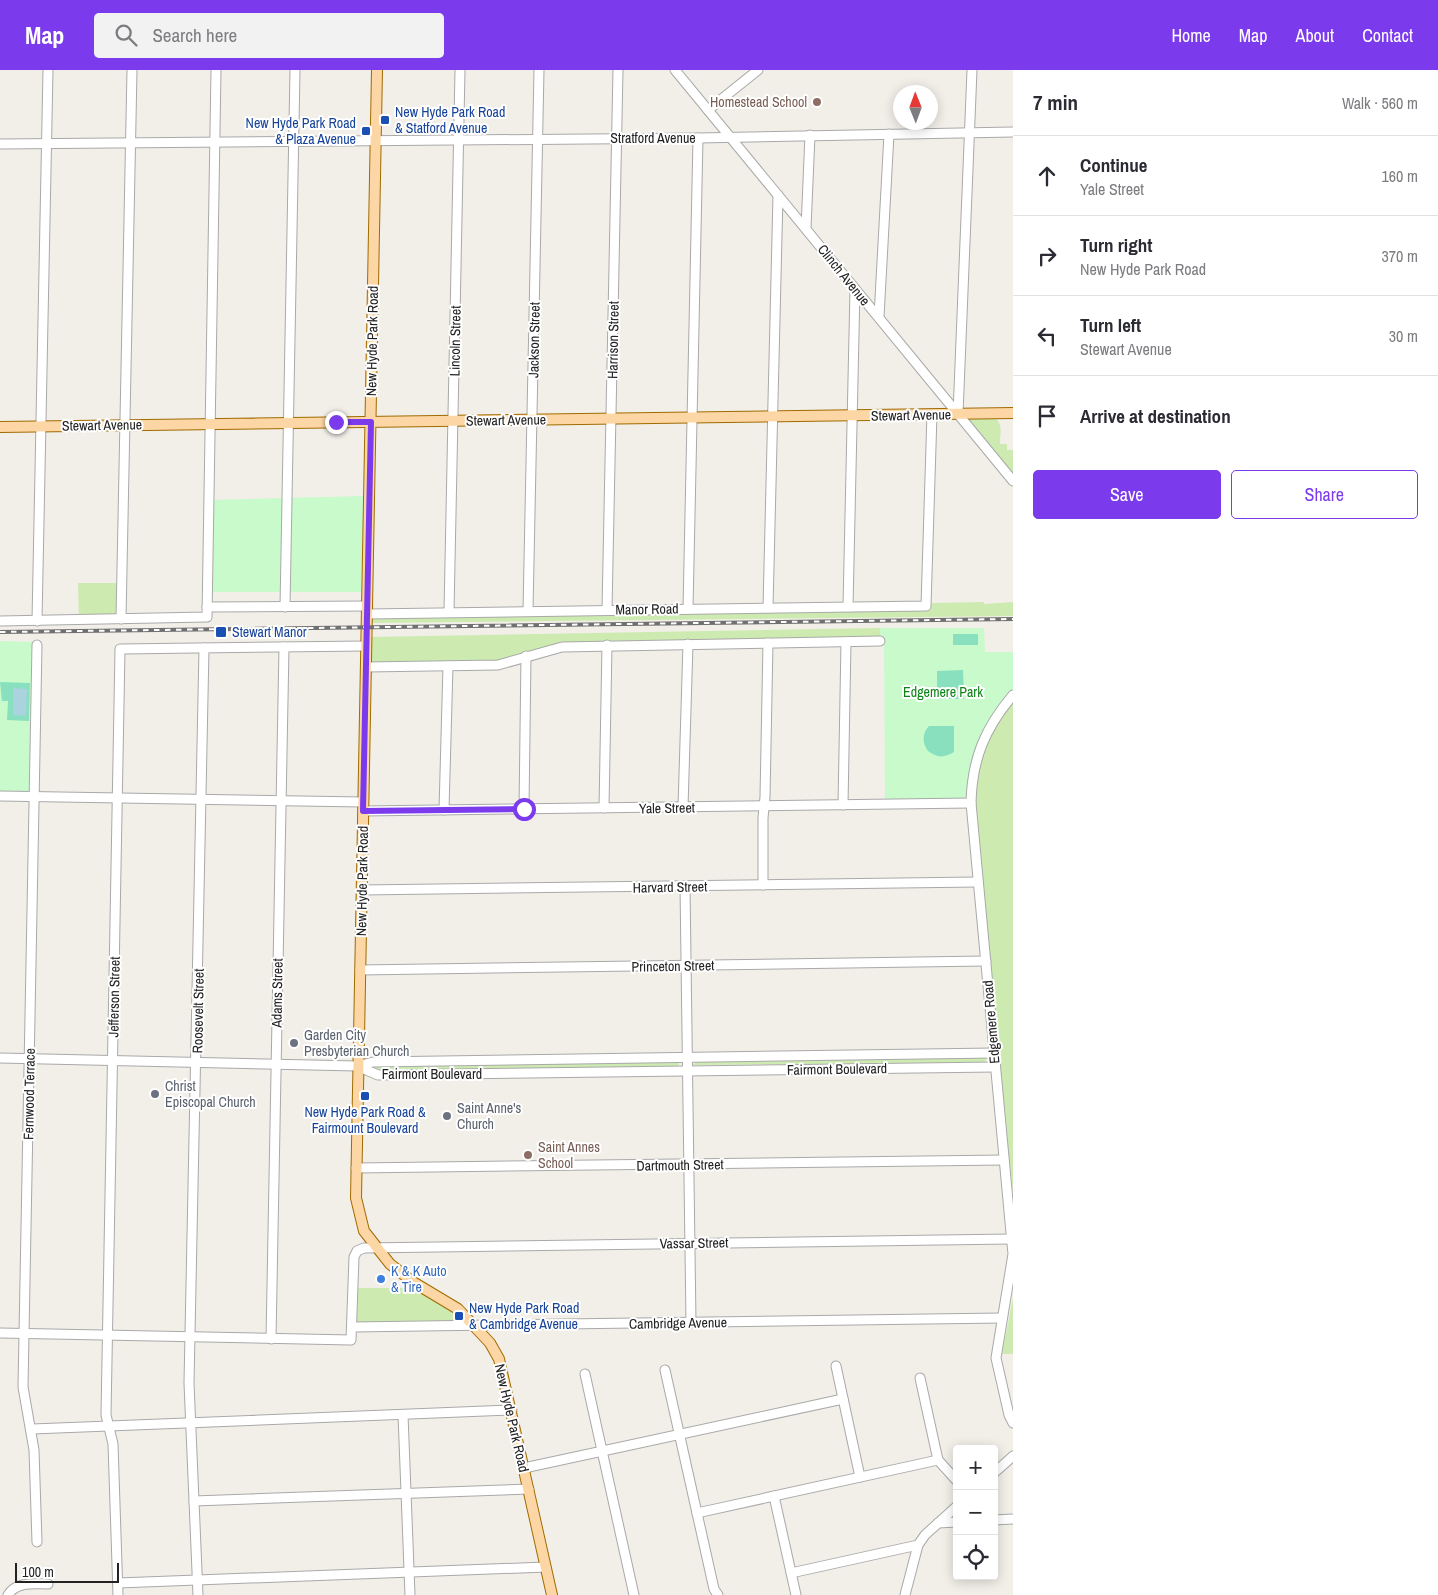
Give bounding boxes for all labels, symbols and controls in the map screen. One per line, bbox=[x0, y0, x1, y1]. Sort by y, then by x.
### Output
search box bbox=[94, 13, 444, 58]
text: Map bbox=[25, 19, 64, 51]
icon: search bbox=[112, 21, 140, 49]
text: Search here bbox=[152, 22, 237, 48]
text: Home bbox=[1171, 23, 1211, 48]
text: Map bbox=[1239, 23, 1268, 48]
text: About bbox=[1296, 23, 1334, 48]
text: Contact bbox=[1362, 23, 1413, 48]
north arrow bbox=[893, 85, 938, 130]
text: 7 min bbox=[1033, 88, 1078, 117]
text: Walk · 560 m bbox=[1342, 92, 1418, 114]
place label: Homestead School bbox=[710, 93, 807, 111]
marker: Homestead School bbox=[811, 96, 823, 108]
place label: New Hyde Park Road & Statford Avenue bbox=[395, 103, 505, 137]
place label: New Hyde Park Road & Plaza Avenue bbox=[246, 114, 356, 148]
marker: New Hyde Park Road & Statford Avenue bbox=[379, 114, 391, 126]
marker: New Hyde Park Road & Plaza Avenue bbox=[360, 125, 372, 137]
street label: Stratford Avenue bbox=[610, 129, 696, 147]
text: Continue bbox=[1080, 152, 1148, 178]
icon: ahead bbox=[1033, 162, 1061, 190]
text: 160 m bbox=[1382, 165, 1418, 187]
text: Yale Street bbox=[1080, 178, 1144, 200]
text: Turn right bbox=[1080, 232, 1152, 258]
street label: Clinch Avenue bbox=[814, 241, 874, 309]
icon: right bbox=[1033, 242, 1061, 270]
text: 370 m bbox=[1382, 245, 1418, 267]
text: New Hyde Park Road bbox=[1080, 258, 1206, 280]
street label: New Hyde Park Road bbox=[362, 286, 382, 396]
street label: Harrison Street bbox=[603, 301, 623, 379]
street label: Jackson Street bbox=[524, 302, 544, 378]
street label: Lincoln Street bbox=[445, 305, 465, 377]
text: Turn left bbox=[1080, 312, 1141, 338]
icon: left bbox=[1033, 322, 1061, 350]
text: 30 m bbox=[1389, 325, 1418, 347]
text: Stewart Avenue bbox=[1080, 338, 1172, 360]
icon: arrive bbox=[1033, 402, 1061, 430]
text: Arrive at destination bbox=[1080, 403, 1231, 429]
street label: Stewart Avenue bbox=[871, 405, 951, 425]
street label: Stewart Avenue bbox=[466, 410, 546, 430]
route end bbox=[325, 411, 348, 434]
street label: Stewart Avenue bbox=[62, 415, 142, 435]
button: Save bbox=[1033, 470, 1221, 519]
button: Share bbox=[1231, 470, 1418, 519]
street label: Manor Road bbox=[615, 599, 679, 619]
place label: Stewart Manor bbox=[232, 623, 307, 641]
marker: Stewart Manor bbox=[214, 625, 228, 639]
park label: Edgemere Park bbox=[903, 683, 983, 701]
route start bbox=[513, 798, 536, 821]
street label: Yale Street bbox=[639, 799, 695, 817]
street label: New Hyde Park Road bbox=[352, 826, 372, 936]
street label: Harvard Street bbox=[633, 877, 707, 897]
street label: Jefferson Street bbox=[104, 956, 124, 1038]
street label: Princeton Street bbox=[631, 956, 715, 976]
street label: Adams Street bbox=[267, 958, 287, 1029]
street label: Roosevelt Street bbox=[188, 968, 208, 1054]
street label: Edgemere Road bbox=[978, 980, 1004, 1064]
place label: Garden City Presbyterian Church bbox=[304, 1026, 409, 1060]
marker: Garden City Presbyterian Church bbox=[288, 1037, 300, 1049]
street label: Fernwood Terrace bbox=[19, 1048, 39, 1140]
street label: Fairmont Boulevard bbox=[787, 1059, 887, 1079]
street label: Fairmont Boulevard bbox=[382, 1065, 482, 1083]
place label: Christ Episcopal Church bbox=[165, 1077, 256, 1111]
marker: Christ Episcopal Church bbox=[149, 1088, 161, 1100]
marker: New Hyde Park Road & Fairmount Boulevard bbox=[359, 1090, 371, 1102]
place label: Saint Anne's Church bbox=[457, 1099, 521, 1133]
place label: New Hyde Park Road & Fairmount Boulevard bbox=[304, 1103, 426, 1137]
marker: Saint Anne's Church bbox=[441, 1110, 453, 1122]
place label: Saint Annes School bbox=[538, 1138, 600, 1172]
marker: Saint Annes School bbox=[522, 1149, 534, 1161]
street label: Dartmouth Street bbox=[636, 1155, 724, 1175]
street label: Vassar Street bbox=[659, 1233, 729, 1253]
place label: K & K Auto & Tire bbox=[391, 1262, 447, 1296]
marker: K & K Auto & Tire bbox=[375, 1273, 387, 1285]
place label: New Hyde Park Road & Cambridge Avenue bbox=[469, 1299, 579, 1333]
marker: New Hyde Park Road & Cambridge Avenue bbox=[453, 1310, 465, 1322]
street label: Cambridge Avenue bbox=[629, 1313, 727, 1333]
street label: New Hyde Park Road bbox=[491, 1362, 533, 1474]
map controls bbox=[953, 1445, 998, 1580]
button: + bbox=[953, 1445, 998, 1490]
button: − bbox=[953, 1490, 998, 1535]
button: locate bbox=[953, 1535, 998, 1580]
scale bar bbox=[15, 1560, 119, 1583]
text: 100 m bbox=[22, 1563, 54, 1581]

